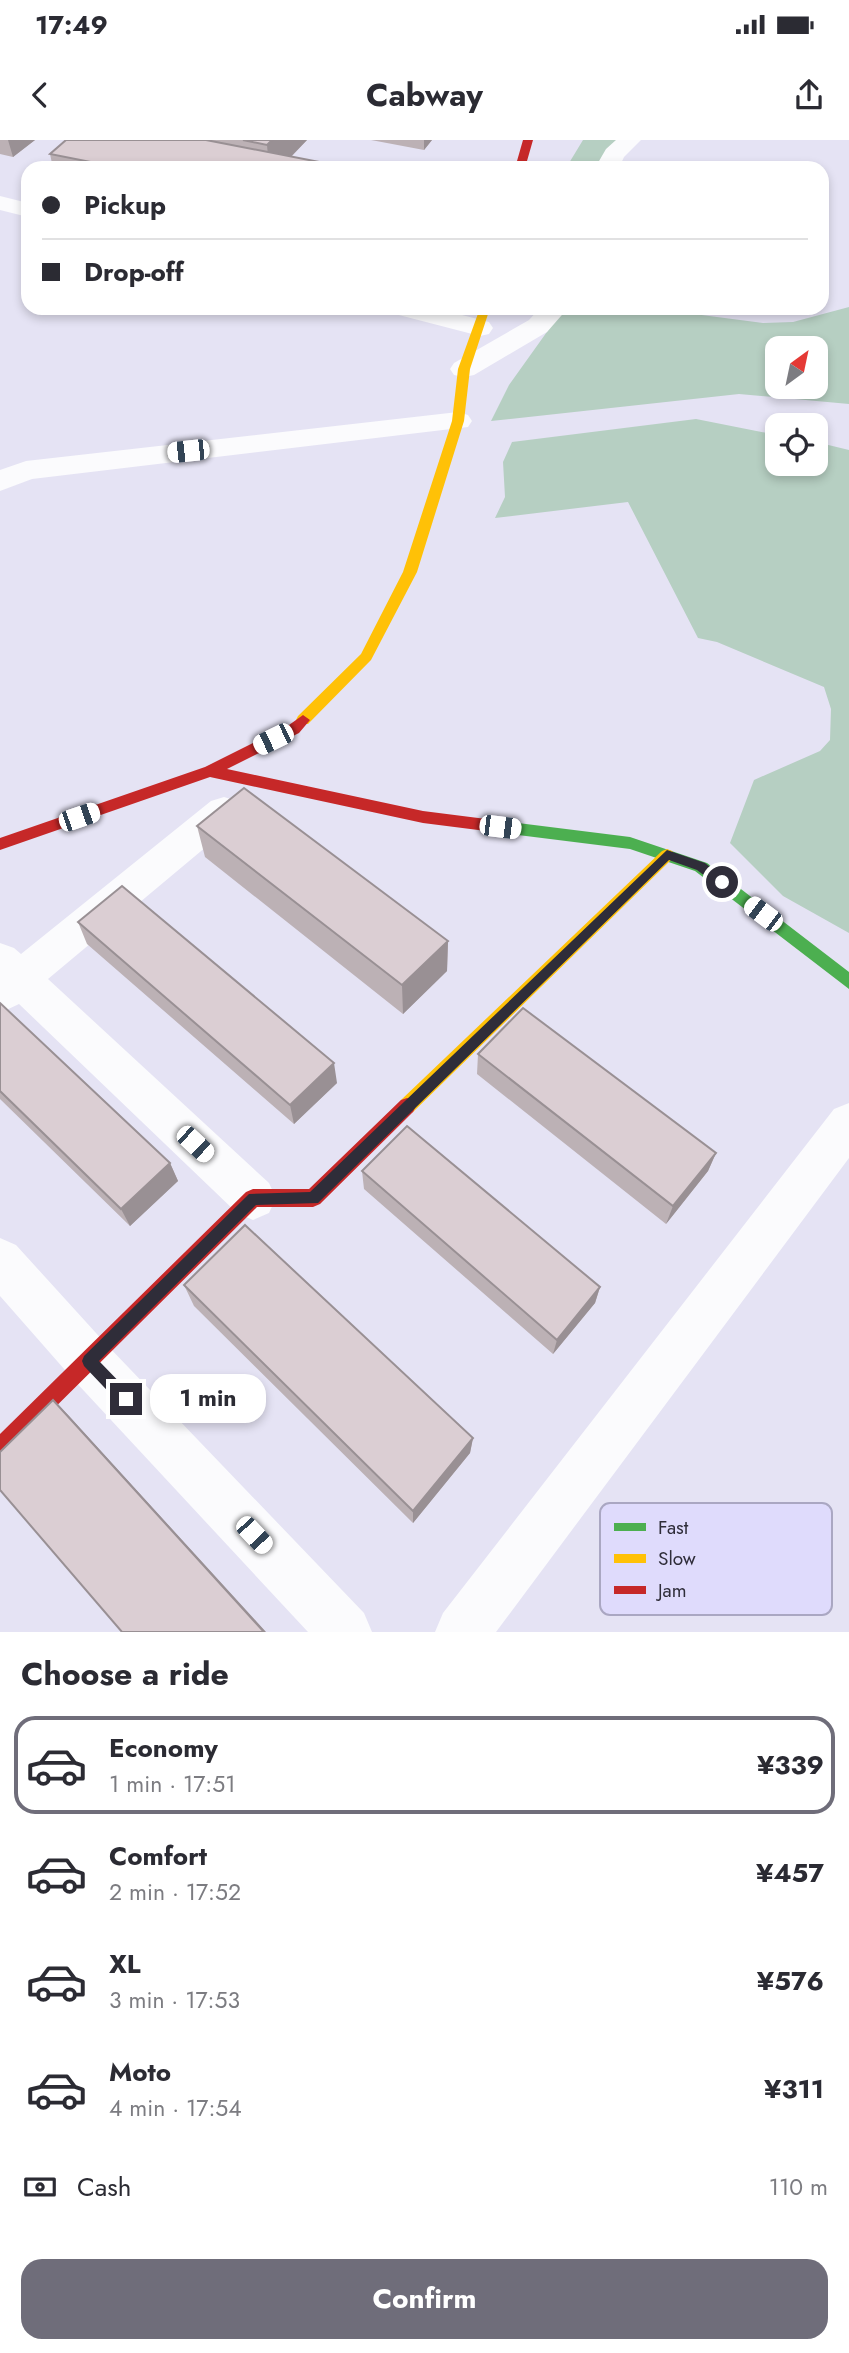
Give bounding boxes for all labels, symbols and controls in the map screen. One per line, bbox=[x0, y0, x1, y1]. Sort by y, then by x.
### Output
text: 17:49 bbox=[35, 6, 108, 44]
text: Cabway bbox=[366, 72, 483, 118]
icon: back bbox=[21, 76, 59, 114]
icon: share bbox=[790, 76, 828, 114]
text: Pickup bbox=[84, 186, 166, 224]
text: Drop-off bbox=[84, 253, 184, 291]
north arrow bbox=[765, 336, 828, 399]
map controls bbox=[765, 336, 828, 476]
button: locate bbox=[765, 413, 828, 476]
car bbox=[167, 438, 210, 464]
car bbox=[250, 720, 297, 758]
car bbox=[56, 800, 103, 834]
car bbox=[478, 814, 523, 840]
route start bbox=[706, 866, 738, 898]
car bbox=[740, 893, 787, 935]
car bbox=[173, 1122, 218, 1166]
callout: 1 min bbox=[150, 1374, 266, 1424]
text: 1 min bbox=[179, 1381, 237, 1415]
route end bbox=[110, 1383, 142, 1415]
legend bbox=[600, 1503, 832, 1615]
car bbox=[232, 1512, 277, 1558]
text: Fast bbox=[658, 1514, 689, 1541]
text: Slow bbox=[658, 1545, 696, 1572]
text: Jam bbox=[655, 1577, 687, 1604]
text: Choose a ride bbox=[21, 1651, 229, 1697]
text: Economy bbox=[109, 1729, 218, 1767]
icon: car bbox=[25, 1734, 88, 1797]
text: ¥339 bbox=[757, 1746, 824, 1784]
text: 1 min · 17:51 bbox=[109, 1767, 236, 1801]
text: Comfort bbox=[109, 1837, 207, 1875]
icon: car bbox=[25, 1842, 88, 1905]
text: ¥457 bbox=[756, 1854, 824, 1892]
text: 2 min · 17:52 bbox=[109, 1875, 241, 1909]
text: XL bbox=[109, 1945, 141, 1983]
icon: car bbox=[25, 1950, 88, 2013]
text: ¥576 bbox=[757, 1962, 824, 2000]
text: 3 min · 17:53 bbox=[109, 1983, 240, 2017]
text: Moto bbox=[109, 2053, 171, 2091]
icon: car bbox=[25, 2058, 88, 2121]
text: ¥311 bbox=[764, 2070, 824, 2108]
text: 4 min · 17:54 bbox=[109, 2091, 242, 2125]
icon: cash bbox=[21, 2168, 59, 2206]
text: Cash bbox=[77, 2168, 131, 2206]
text: 110 m bbox=[769, 2170, 828, 2204]
button: Confirm bbox=[21, 2259, 828, 2339]

